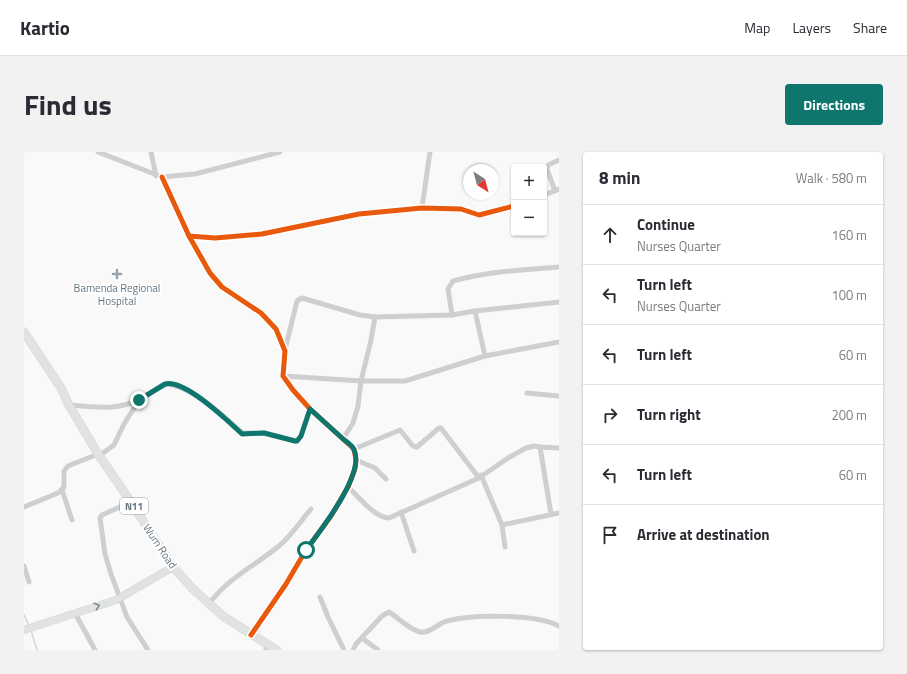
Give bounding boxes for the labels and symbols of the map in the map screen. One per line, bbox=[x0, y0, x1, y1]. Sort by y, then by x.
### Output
north arrow bbox=[463, 164, 499, 200]
marker: Bamenda Regional Hospital bbox=[111, 268, 123, 280]
place label: Bamenda Regional Hospital bbox=[74, 280, 160, 309]
route end bbox=[130, 391, 148, 409]
road number: N11 bbox=[120, 498, 148, 514]
street label: Wum Road bbox=[139, 520, 181, 572]
route start bbox=[297, 541, 315, 559]
one-way arrow bbox=[94, 602, 101, 611]

